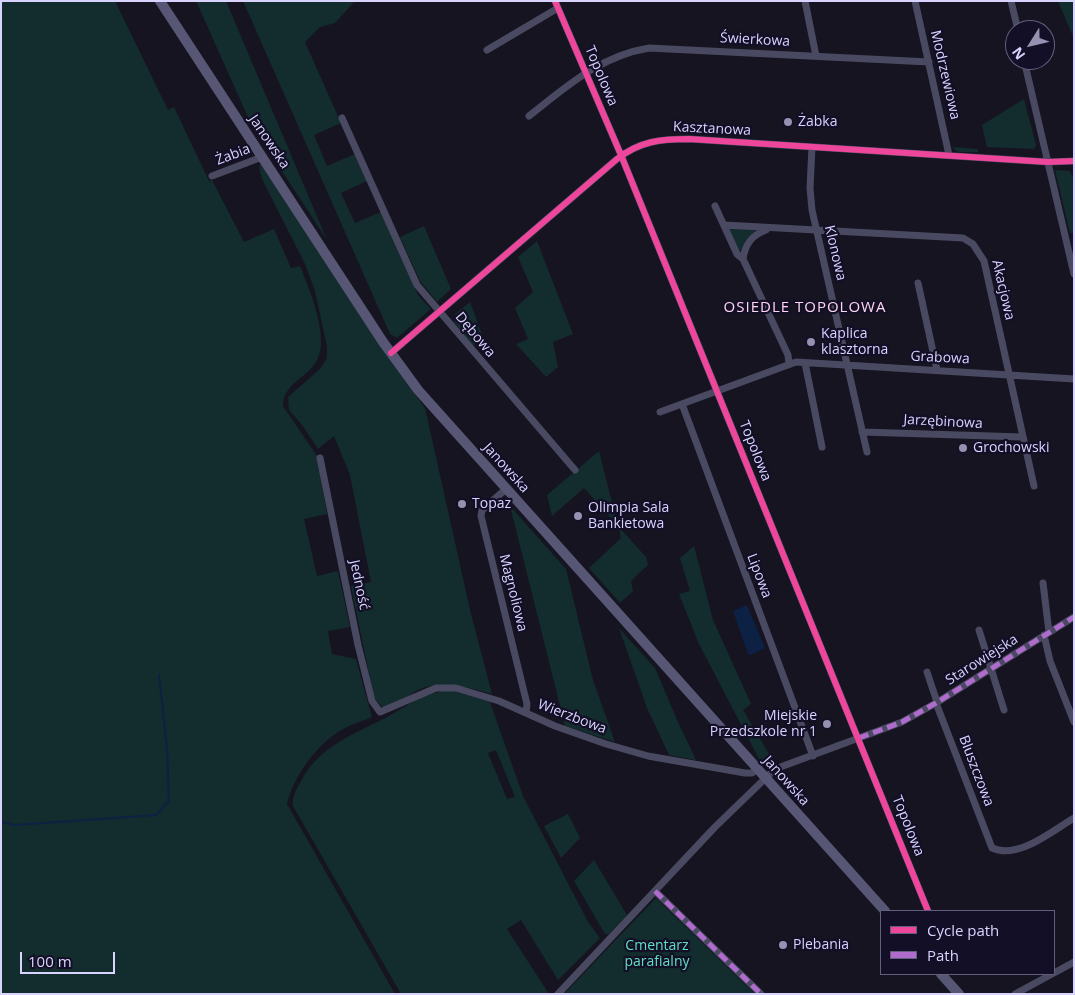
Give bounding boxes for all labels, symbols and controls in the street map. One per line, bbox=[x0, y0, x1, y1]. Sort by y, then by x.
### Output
north arrow bbox=[1005, 20, 1055, 70]
street label: Modrzewiowa bbox=[927, 29, 963, 121]
street label: Świerkowa bbox=[720, 30, 790, 50]
street label: Topolowa bbox=[581, 43, 621, 109]
text: N bbox=[1007, 43, 1029, 64]
street label: Janowska bbox=[245, 112, 293, 172]
place label: Żabka bbox=[798, 114, 837, 130]
marker: Żabka bbox=[782, 116, 794, 128]
street label: Kasztanowa bbox=[673, 119, 751, 139]
street label: Żabia bbox=[213, 141, 253, 169]
street label: Klonowa bbox=[820, 224, 850, 282]
street label: Akacjowa bbox=[988, 258, 1018, 322]
district label: OSIEDLE TOPOLOWA bbox=[722, 299, 888, 317]
street label: Dębowa bbox=[451, 309, 499, 361]
place label: Kaplica klasztorna bbox=[821, 326, 888, 358]
marker: Kaplica klasztorna bbox=[805, 336, 817, 348]
street label: Grabowa bbox=[910, 348, 970, 368]
street label: Jarzębinowa bbox=[903, 412, 983, 432]
street label: Topolowa bbox=[735, 418, 775, 484]
street label: Janowska bbox=[479, 440, 533, 496]
place label: Grochowski bbox=[973, 440, 1049, 456]
marker: Grochowski bbox=[957, 442, 969, 454]
place label: Topaz bbox=[472, 496, 511, 512]
marker: Topaz bbox=[456, 498, 468, 510]
place label: Olimpia Sala Bankietowa bbox=[588, 500, 669, 532]
marker: Olimpia Sala Bankietowa bbox=[572, 510, 584, 522]
street label: Lipowa bbox=[743, 551, 775, 601]
street label: Magnoliowa bbox=[495, 553, 531, 633]
street label: Jedność bbox=[346, 559, 372, 611]
street label: Starowiejska bbox=[943, 631, 1021, 689]
street label: Wierzbowa bbox=[535, 696, 609, 738]
place label: Miejskie Przedszkole nr 1 bbox=[710, 708, 817, 740]
marker: Miejskie Przedszkole nr 1 bbox=[821, 718, 833, 730]
street label: Bluszczowa bbox=[955, 733, 997, 809]
street label: Janowska bbox=[759, 753, 813, 809]
street label: Topolowa bbox=[888, 793, 928, 859]
legend bbox=[880, 910, 1055, 975]
text: Cycle path bbox=[927, 920, 999, 940]
place label: Plebania bbox=[793, 937, 849, 953]
park label: Cmentarz parafialny bbox=[624, 938, 690, 970]
marker: Plebania bbox=[777, 939, 789, 951]
scale bar bbox=[22, 942, 118, 974]
text: Path bbox=[927, 945, 959, 965]
text: 100 m bbox=[28, 951, 72, 971]

